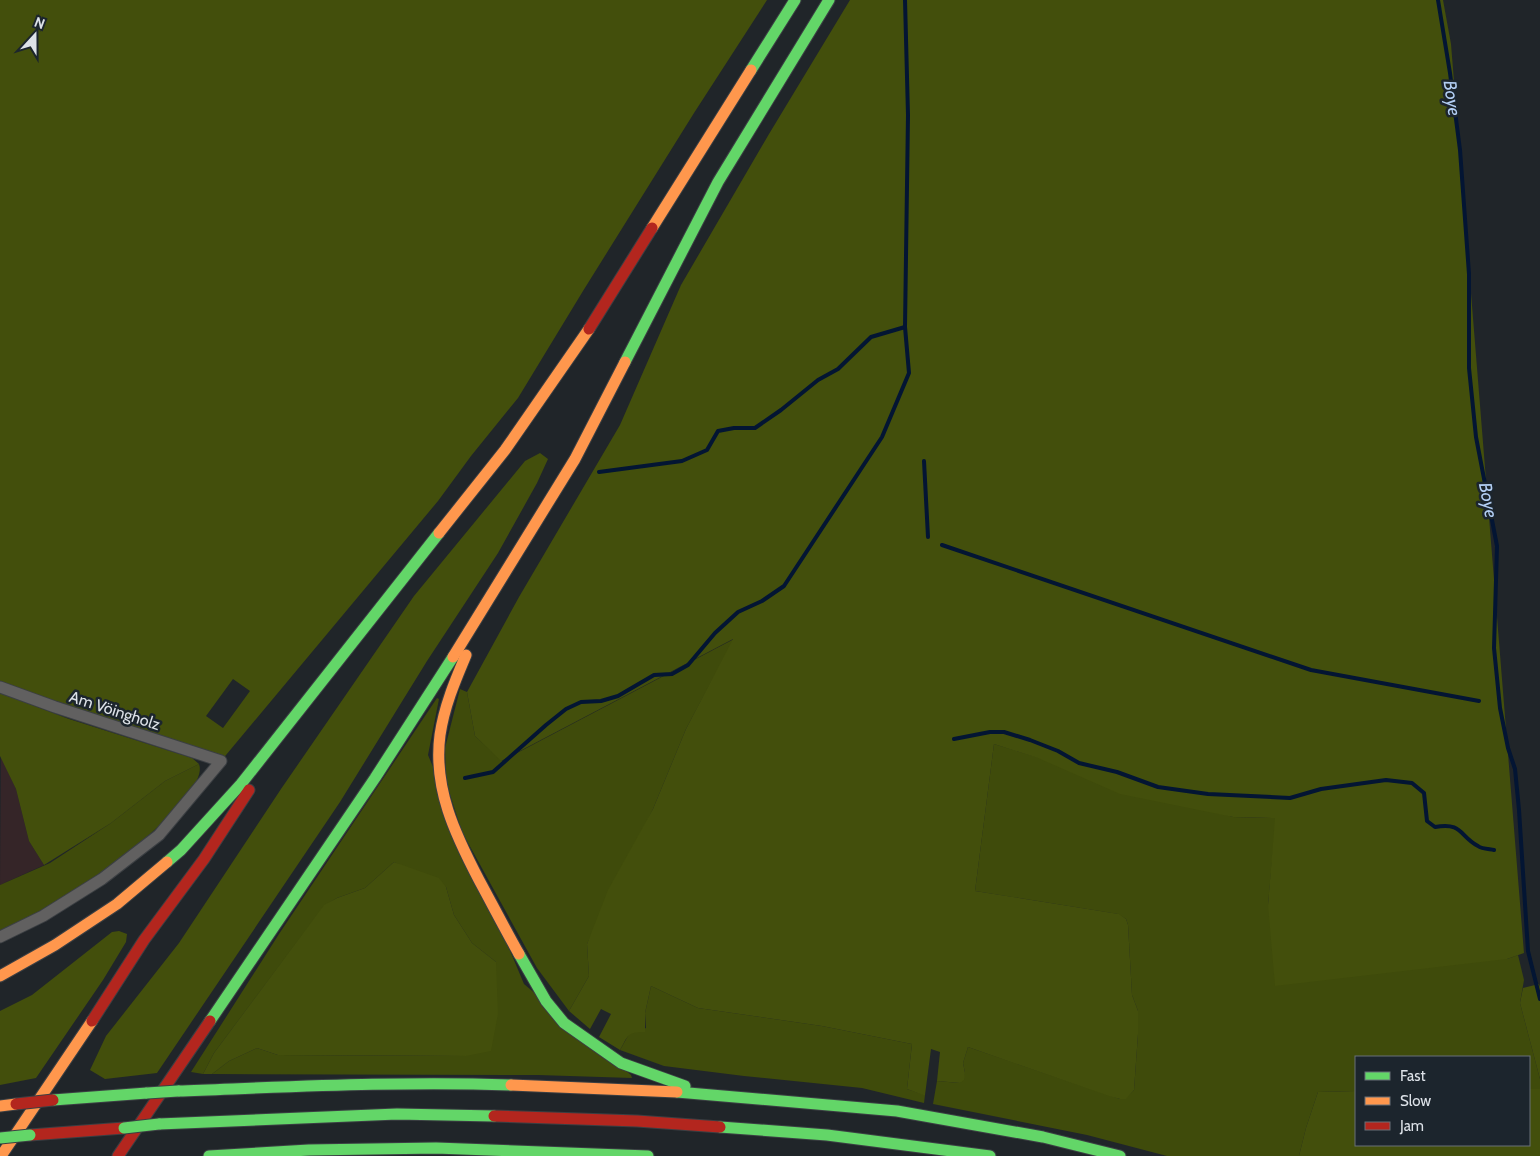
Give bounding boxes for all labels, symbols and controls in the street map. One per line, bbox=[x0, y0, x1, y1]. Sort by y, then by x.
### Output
north arrow bbox=[10, 10, 60, 60]
text: N bbox=[32, 13, 48, 33]
water label: Boye bbox=[1439, 79, 1465, 117]
water label: Boye bbox=[1474, 480, 1502, 520]
street label: Am Vöingholz bbox=[67, 687, 163, 734]
legend bbox=[1355, 1056, 1530, 1146]
text: Fast bbox=[1400, 1067, 1425, 1085]
text: Slow bbox=[1400, 1092, 1431, 1110]
text: Jam bbox=[1399, 1117, 1424, 1135]

